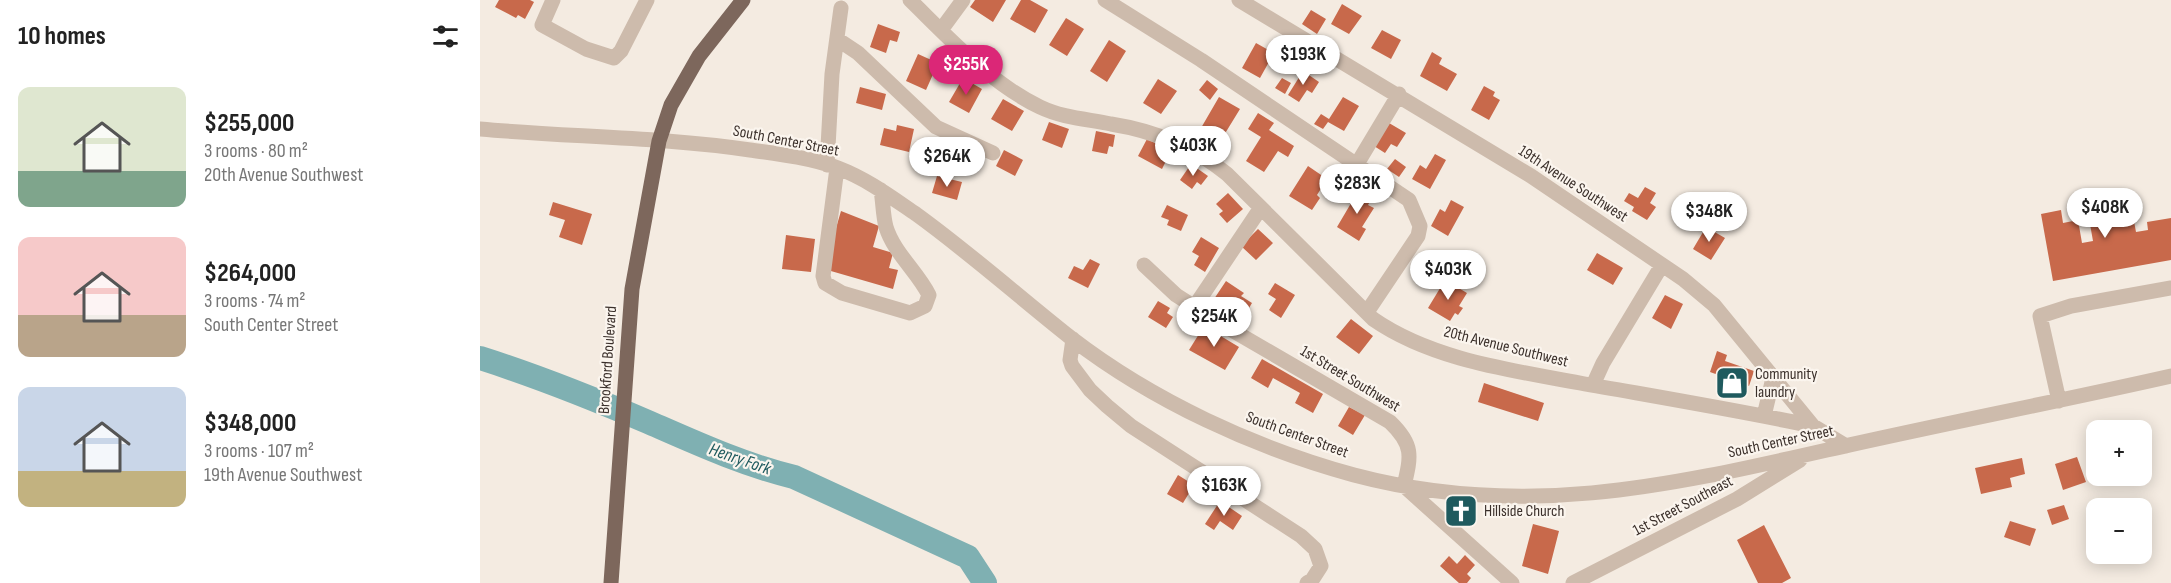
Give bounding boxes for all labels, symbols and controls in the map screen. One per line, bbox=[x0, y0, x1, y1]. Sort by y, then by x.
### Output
icon: filters bbox=[429, 20, 462, 53]
text: 10 homes bbox=[18, 21, 106, 52]
pin: $193K bbox=[1261, 35, 1345, 86]
text: $193K bbox=[1280, 42, 1326, 66]
pin: $255K bbox=[924, 45, 1008, 96]
text: $255K bbox=[943, 52, 989, 76]
text: $255,000 bbox=[204, 108, 294, 139]
icon: home bbox=[66, 111, 138, 183]
street label: South Center Street bbox=[731, 121, 841, 161]
pin: $403K bbox=[1151, 126, 1235, 177]
text: $403K bbox=[1169, 133, 1217, 157]
pin: $264K bbox=[905, 137, 989, 188]
text: 3 rooms · 80 m² bbox=[204, 139, 308, 163]
street label: 19th Avenue Southwest bbox=[1515, 142, 1631, 227]
text: $264K bbox=[923, 144, 971, 168]
text: 20th Avenue Southwest bbox=[204, 163, 363, 187]
pin: $283K bbox=[1315, 164, 1399, 215]
text: $283K bbox=[1333, 171, 1381, 195]
pin: $408K bbox=[2063, 188, 2147, 239]
pin: $348K bbox=[1667, 192, 1751, 243]
text: $408K bbox=[2081, 195, 2129, 219]
text: $348K bbox=[1685, 199, 1733, 223]
pin: $403K bbox=[1406, 250, 1490, 301]
text: $403K bbox=[1424, 257, 1472, 281]
text: $264,000 bbox=[204, 258, 296, 289]
icon: home bbox=[66, 261, 138, 333]
text: 3 rooms · 74 m² bbox=[204, 289, 306, 313]
pin: $254K bbox=[1172, 297, 1256, 348]
text: $254K bbox=[1191, 304, 1237, 328]
street label: Brookford Boulevard bbox=[595, 305, 621, 415]
text: South Center Street bbox=[204, 313, 338, 337]
street label: 20th Avenue Southwest bbox=[1442, 322, 1570, 372]
street label: 1st Street Southwest bbox=[1297, 342, 1403, 416]
shop icon: Community laundry bbox=[1714, 365, 1750, 401]
place label: Community laundry bbox=[1755, 365, 1817, 402]
text: $348,000 bbox=[204, 408, 296, 439]
street label: South Center Street bbox=[1243, 408, 1351, 462]
icon: home bbox=[66, 411, 138, 483]
map controls bbox=[2086, 420, 2152, 564]
button: + bbox=[2086, 420, 2152, 486]
street label: South Center Street bbox=[1726, 422, 1836, 462]
text: 3 rooms · 107 m² bbox=[204, 439, 314, 463]
water label: Henry Fork bbox=[706, 439, 775, 480]
text: 19th Avenue Southwest bbox=[204, 463, 362, 487]
pin: $163K bbox=[1182, 466, 1266, 517]
street label: 1st Street Southeast bbox=[1630, 472, 1736, 540]
text: $163K bbox=[1201, 473, 1247, 497]
church icon: Hillside Church bbox=[1443, 493, 1479, 529]
button: − bbox=[2086, 498, 2152, 564]
place label: Hillside Church bbox=[1484, 502, 1564, 521]

